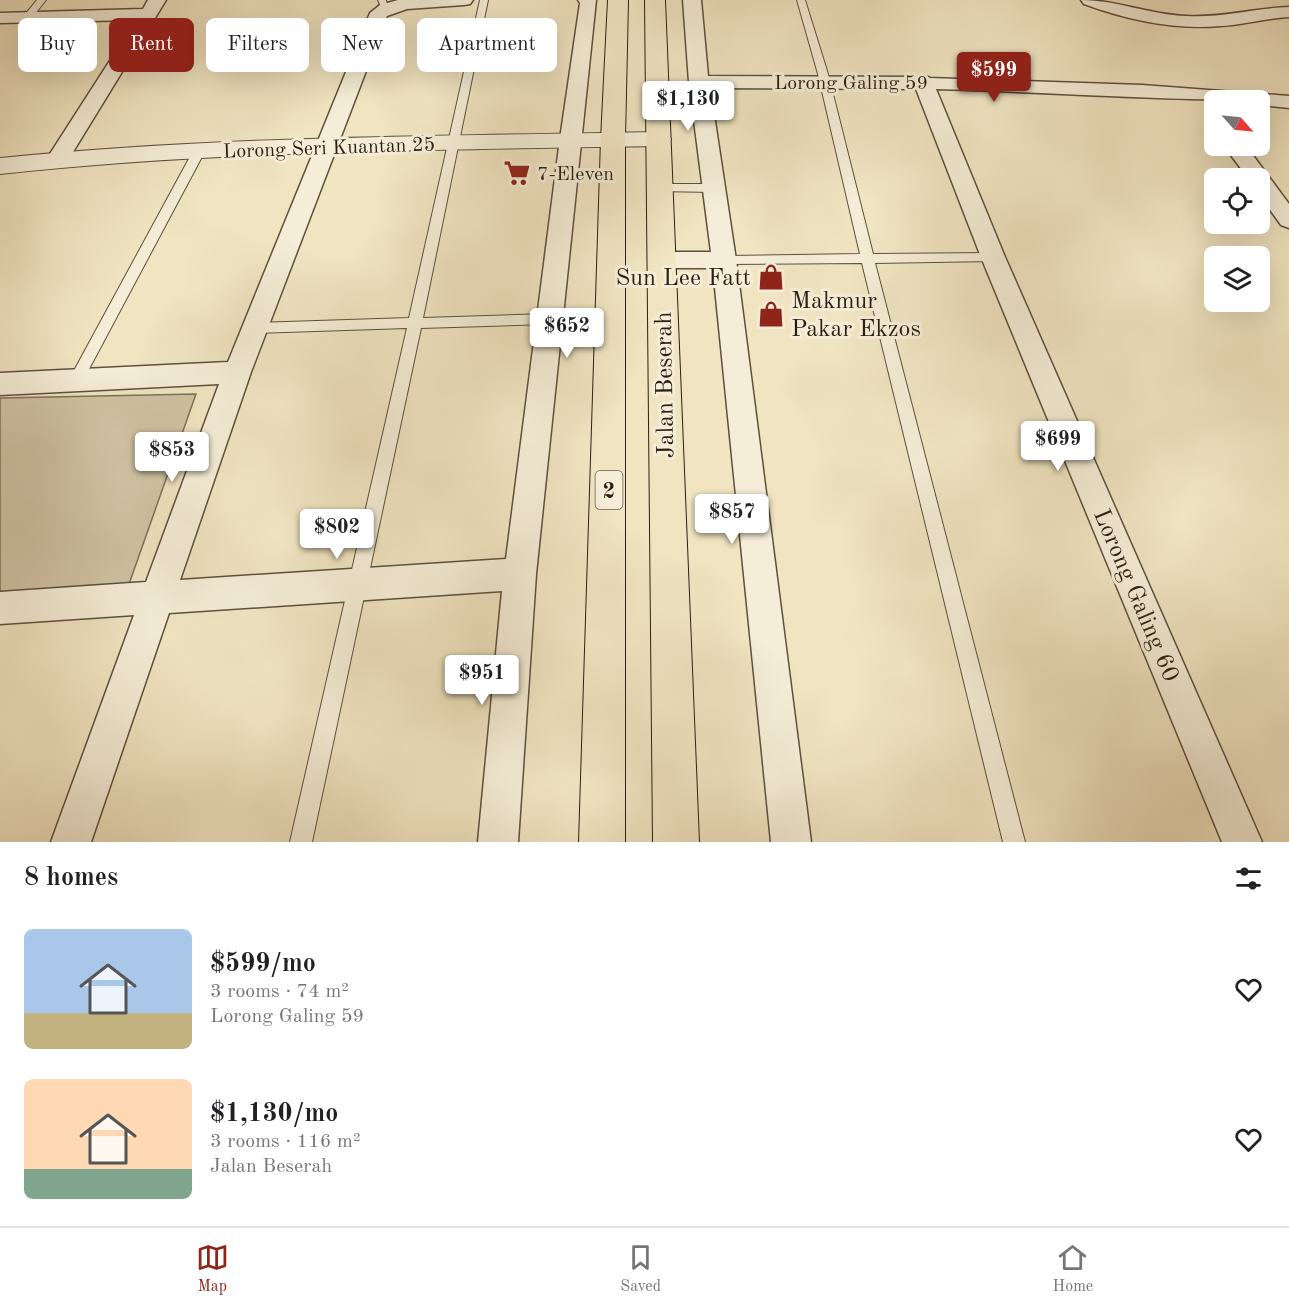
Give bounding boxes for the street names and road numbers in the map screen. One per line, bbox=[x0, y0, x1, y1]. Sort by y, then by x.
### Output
street label: Lorong Galing 59 bbox=[774, 74, 928, 94]
street label: Lorong Seri Kuantan 25 bbox=[223, 135, 436, 163]
street label: Jalan Beserah bbox=[653, 311, 679, 458]
road number: 2 bbox=[596, 471, 622, 509]
street label: Lorong Galing 60 bbox=[1088, 506, 1182, 686]

